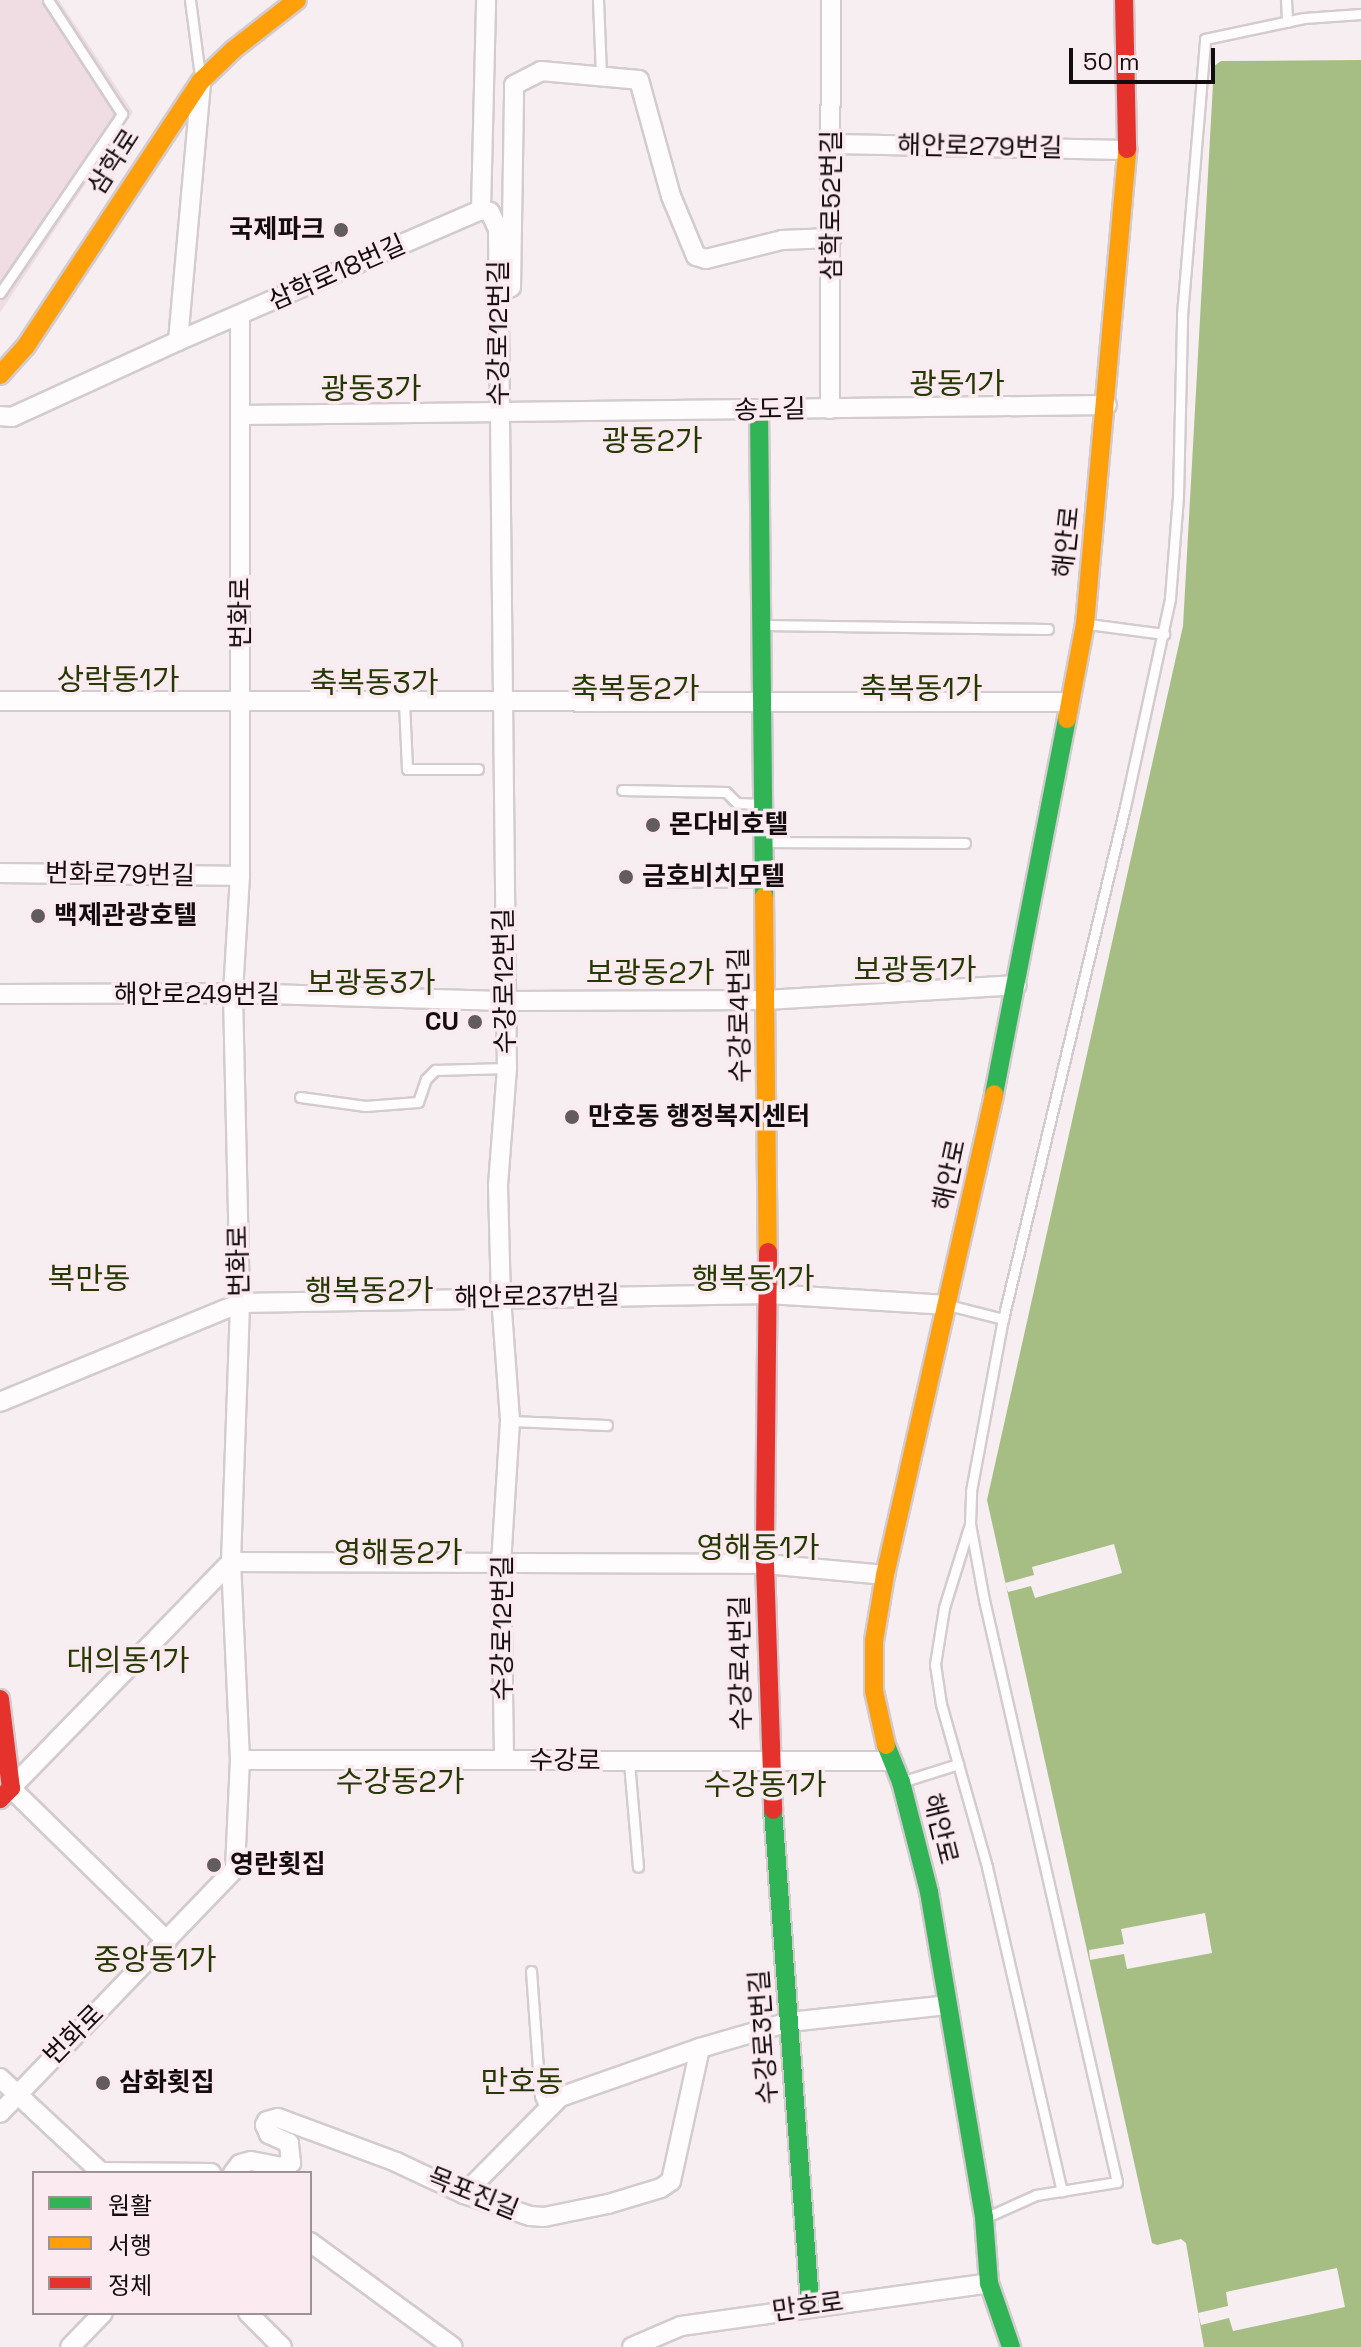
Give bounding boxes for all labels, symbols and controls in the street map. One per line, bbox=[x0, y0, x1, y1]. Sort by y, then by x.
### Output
scale bar bbox=[1073, 32, 1219, 82]
text: 50 m bbox=[1083, 46, 1140, 77]
street label: 삼학로 bbox=[81, 123, 147, 201]
street label: 삼학로52번길 bbox=[816, 130, 848, 280]
street label: 해안로279번길 bbox=[897, 130, 1063, 164]
place label: 국제파크 bbox=[229, 214, 325, 246]
marker: 국제파크 bbox=[332, 221, 350, 239]
street label: 삼학로18번길 bbox=[264, 229, 410, 317]
street label: 수강로12번길 bbox=[483, 260, 515, 406]
district label: 광동1가 bbox=[909, 366, 1005, 402]
district label: 광동3가 bbox=[321, 371, 421, 407]
street label: 송도길 bbox=[734, 394, 806, 426]
district label: 광동2가 bbox=[602, 423, 702, 459]
street label: 해안로 bbox=[1048, 505, 1086, 579]
street label: 번화로 bbox=[225, 577, 257, 649]
district label: 상락동1가 bbox=[57, 662, 179, 698]
district label: 축복동3가 bbox=[310, 665, 438, 701]
district label: 축복동2가 bbox=[571, 671, 699, 707]
district label: 축복동1가 bbox=[860, 671, 982, 707]
place label: 몬다비호텔 bbox=[669, 809, 789, 841]
marker: 몬다비호텔 bbox=[644, 816, 662, 834]
street label: 번화로79번길 bbox=[45, 858, 195, 892]
place label: 금호비치모텔 bbox=[642, 861, 786, 893]
marker: 금호비치모텔 bbox=[617, 868, 635, 886]
place label: 백제관광호텔 bbox=[54, 900, 198, 932]
marker: 백제관광호텔 bbox=[29, 907, 47, 925]
street label: 수강로12번길 bbox=[488, 908, 522, 1054]
street label: 수강로4번길 bbox=[723, 947, 757, 1083]
district label: 보광동1가 bbox=[854, 952, 976, 988]
district label: 보광동2가 bbox=[586, 955, 714, 991]
district label: 보광동3가 bbox=[307, 965, 435, 1001]
street label: 해안로249번길 bbox=[114, 979, 280, 1011]
place label: CU bbox=[425, 1006, 459, 1038]
marker: CU bbox=[466, 1013, 484, 1031]
place label: 만호동 행정복지센터 bbox=[588, 1101, 810, 1133]
marker: 만호동 행정복지센터 bbox=[563, 1108, 581, 1126]
street label: 해안로 bbox=[927, 1137, 973, 1213]
street label: 번화로 bbox=[223, 1225, 255, 1297]
district label: 복만동 bbox=[48, 1261, 130, 1297]
district label: 행복동1가 bbox=[692, 1261, 814, 1297]
district label: 행복동2가 bbox=[305, 1273, 433, 1309]
street label: 해안로237번길 bbox=[454, 1280, 620, 1314]
district label: 영해동1가 bbox=[697, 1530, 819, 1566]
district label: 영해동2가 bbox=[334, 1535, 462, 1571]
street label: 수강로12번길 bbox=[487, 1555, 519, 1701]
street label: 수강로4번길 bbox=[724, 1595, 758, 1731]
district label: 대의동1가 bbox=[67, 1643, 189, 1679]
street label: 수강로 bbox=[529, 1745, 601, 1777]
district label: 수강동2가 bbox=[336, 1764, 464, 1800]
district label: 수강동1가 bbox=[704, 1767, 826, 1803]
street label: 해안로 bbox=[916, 1790, 964, 1868]
place label: 영란횟집 bbox=[230, 1849, 326, 1881]
marker: 영란횟집 bbox=[205, 1856, 223, 1874]
district label: 중앙동1가 bbox=[94, 1942, 216, 1978]
street label: 수강로3번길 bbox=[744, 1968, 784, 2106]
street label: 번화로 bbox=[38, 1999, 110, 2071]
district label: 만호동 bbox=[481, 2064, 563, 2100]
place label: 삼화횟집 bbox=[119, 2067, 215, 2099]
marker: 삼화횟집 bbox=[94, 2074, 112, 2092]
street label: 목포진길 bbox=[423, 2162, 523, 2226]
legend bbox=[32, 2171, 312, 2315]
text: 원활 bbox=[108, 2190, 152, 2221]
text: 서행 bbox=[108, 2230, 152, 2261]
text: 정체 bbox=[108, 2270, 152, 2301]
street label: 만호로 bbox=[770, 2287, 846, 2327]

